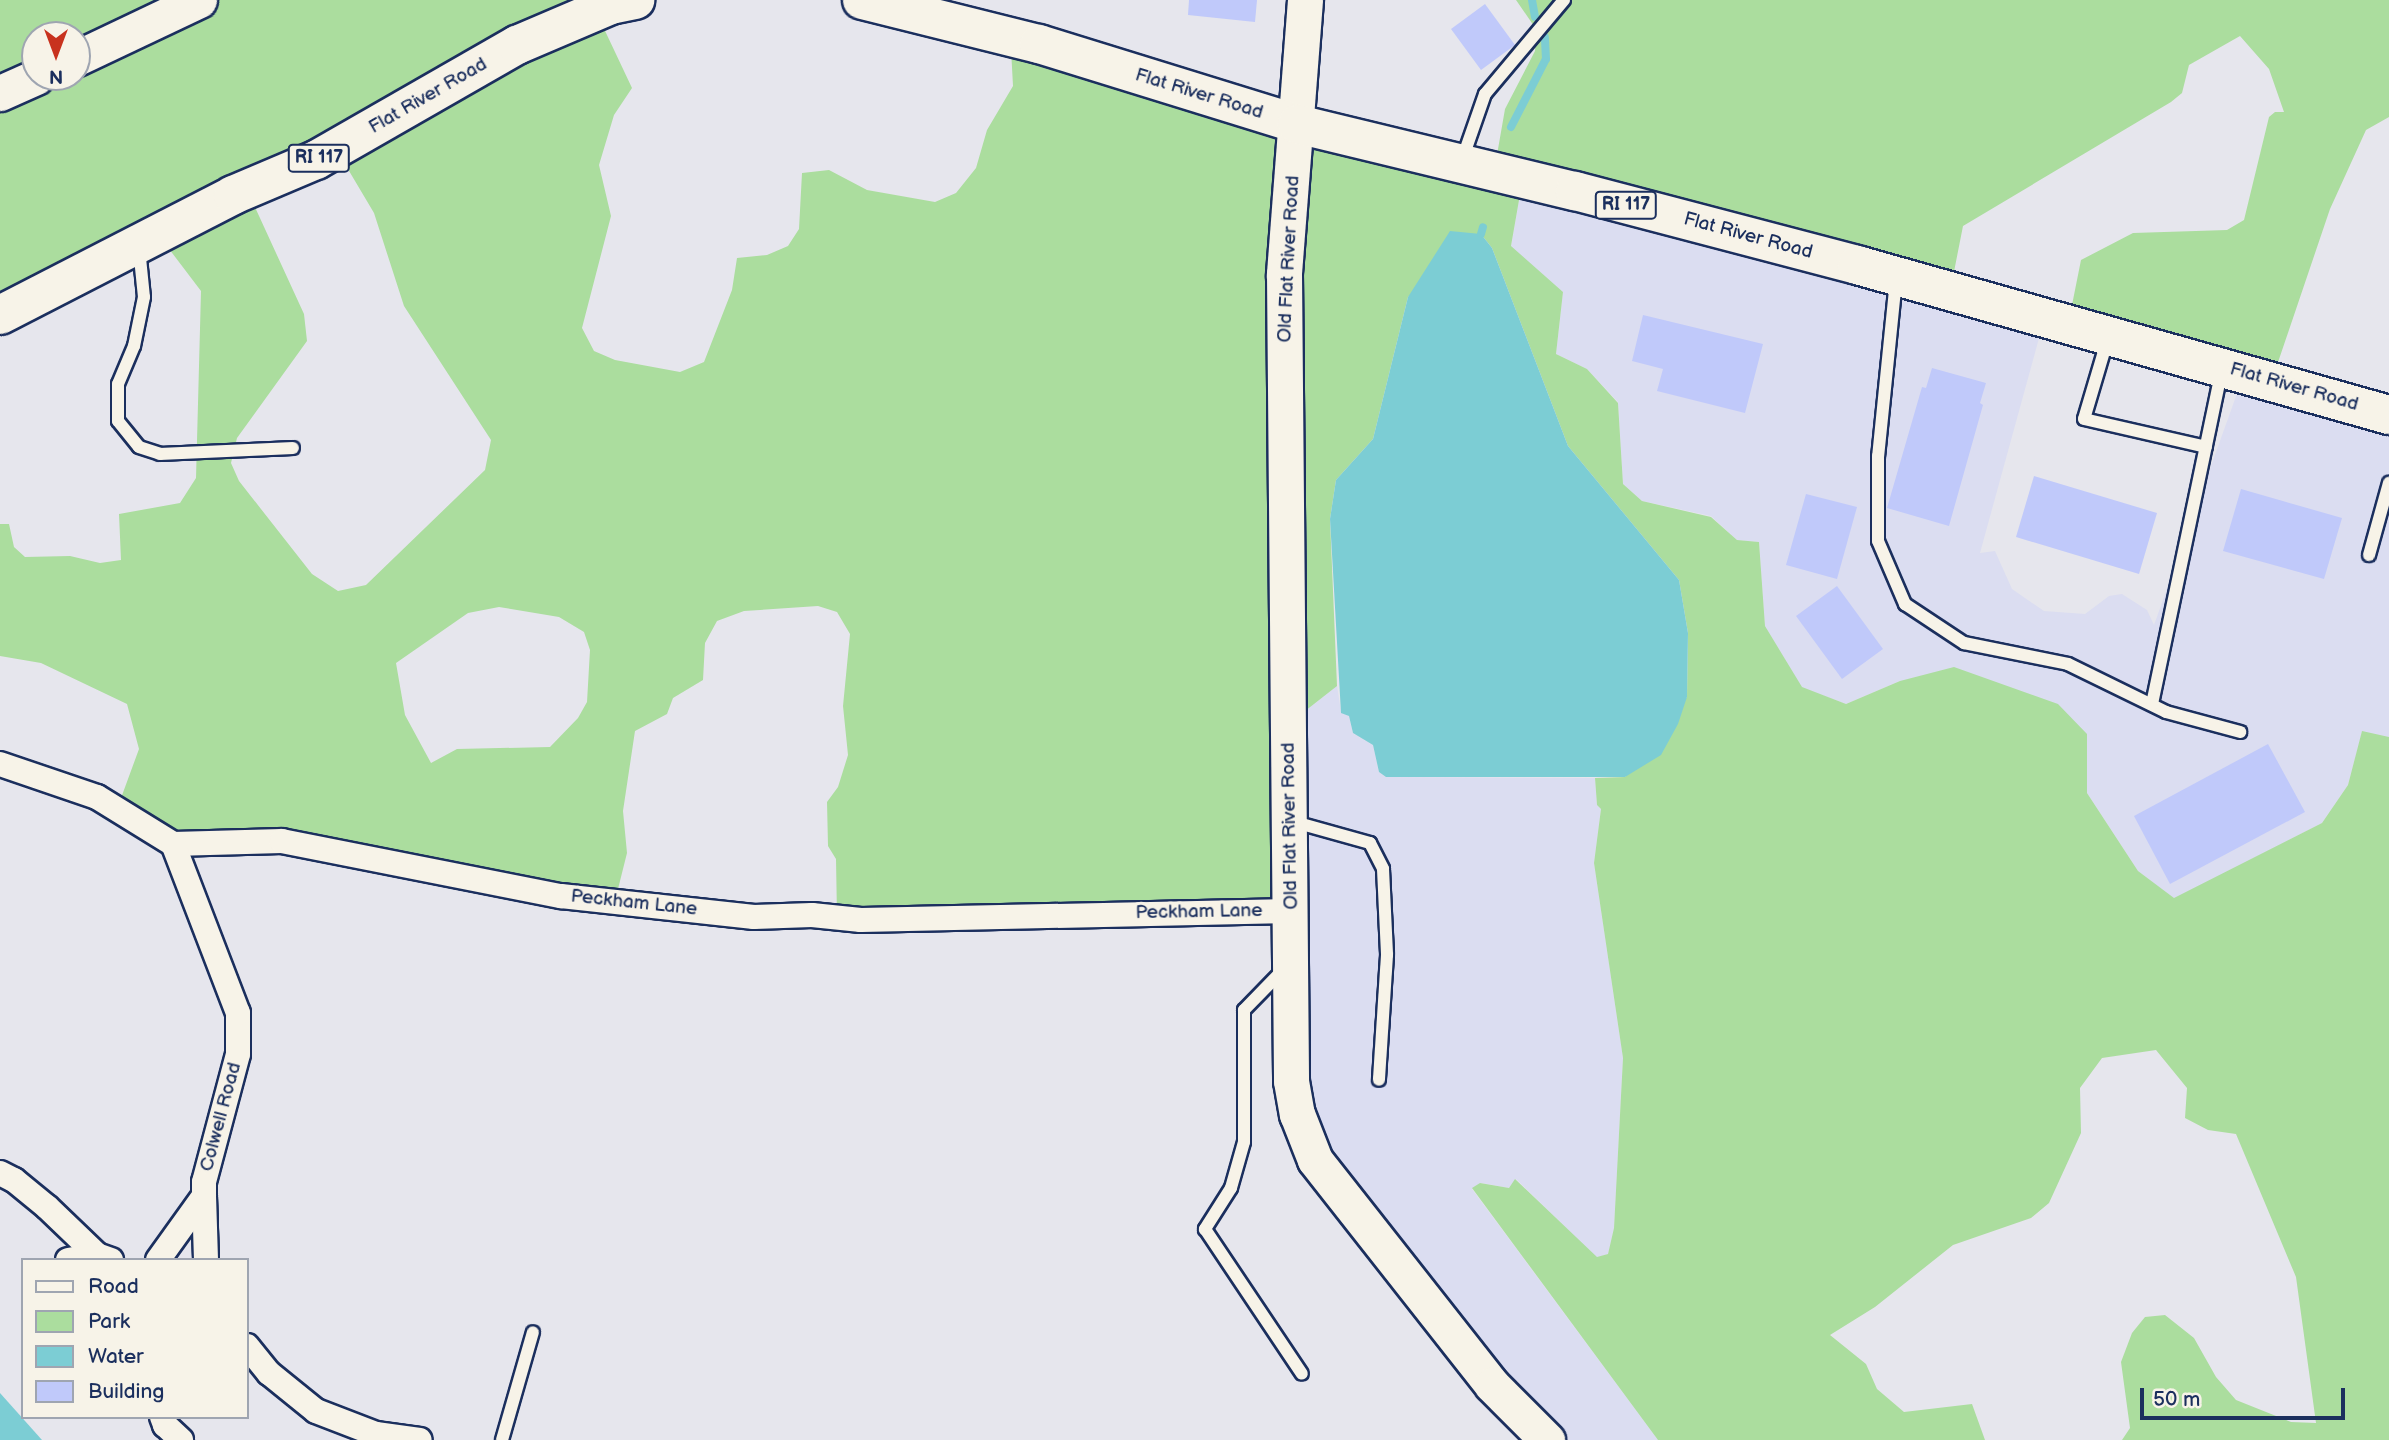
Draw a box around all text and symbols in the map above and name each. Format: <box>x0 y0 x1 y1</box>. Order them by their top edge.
north arrow <box>21 21 91 91</box>
street label: Flat River Road <box>365 53 491 139</box>
text: N <box>49 64 63 87</box>
street label: Flat River Road <box>1132 64 1266 124</box>
road number: RI 117 <box>288 144 350 173</box>
street label: Old Flat River Road <box>1273 175 1305 343</box>
road number: RI 117 <box>1594 190 1658 220</box>
street label: Flat River Road <box>1681 208 1815 264</box>
street label: Flat River Road <box>2227 358 2361 416</box>
street label: Old Flat River Road <box>1277 742 1303 910</box>
street label: Peckham Lane <box>570 885 698 921</box>
street label: Peckham Lane <box>1135 899 1263 925</box>
street label: Colwell Road <box>195 1060 247 1174</box>
legend <box>21 1258 248 1419</box>
text: Road <box>88 1274 139 1299</box>
text: Park <box>88 1309 130 1334</box>
text: Water <box>88 1344 144 1369</box>
scale bar <box>2144 1374 2349 1418</box>
text: Building <box>88 1379 164 1404</box>
text: 50 m <box>2153 1387 2200 1412</box>

